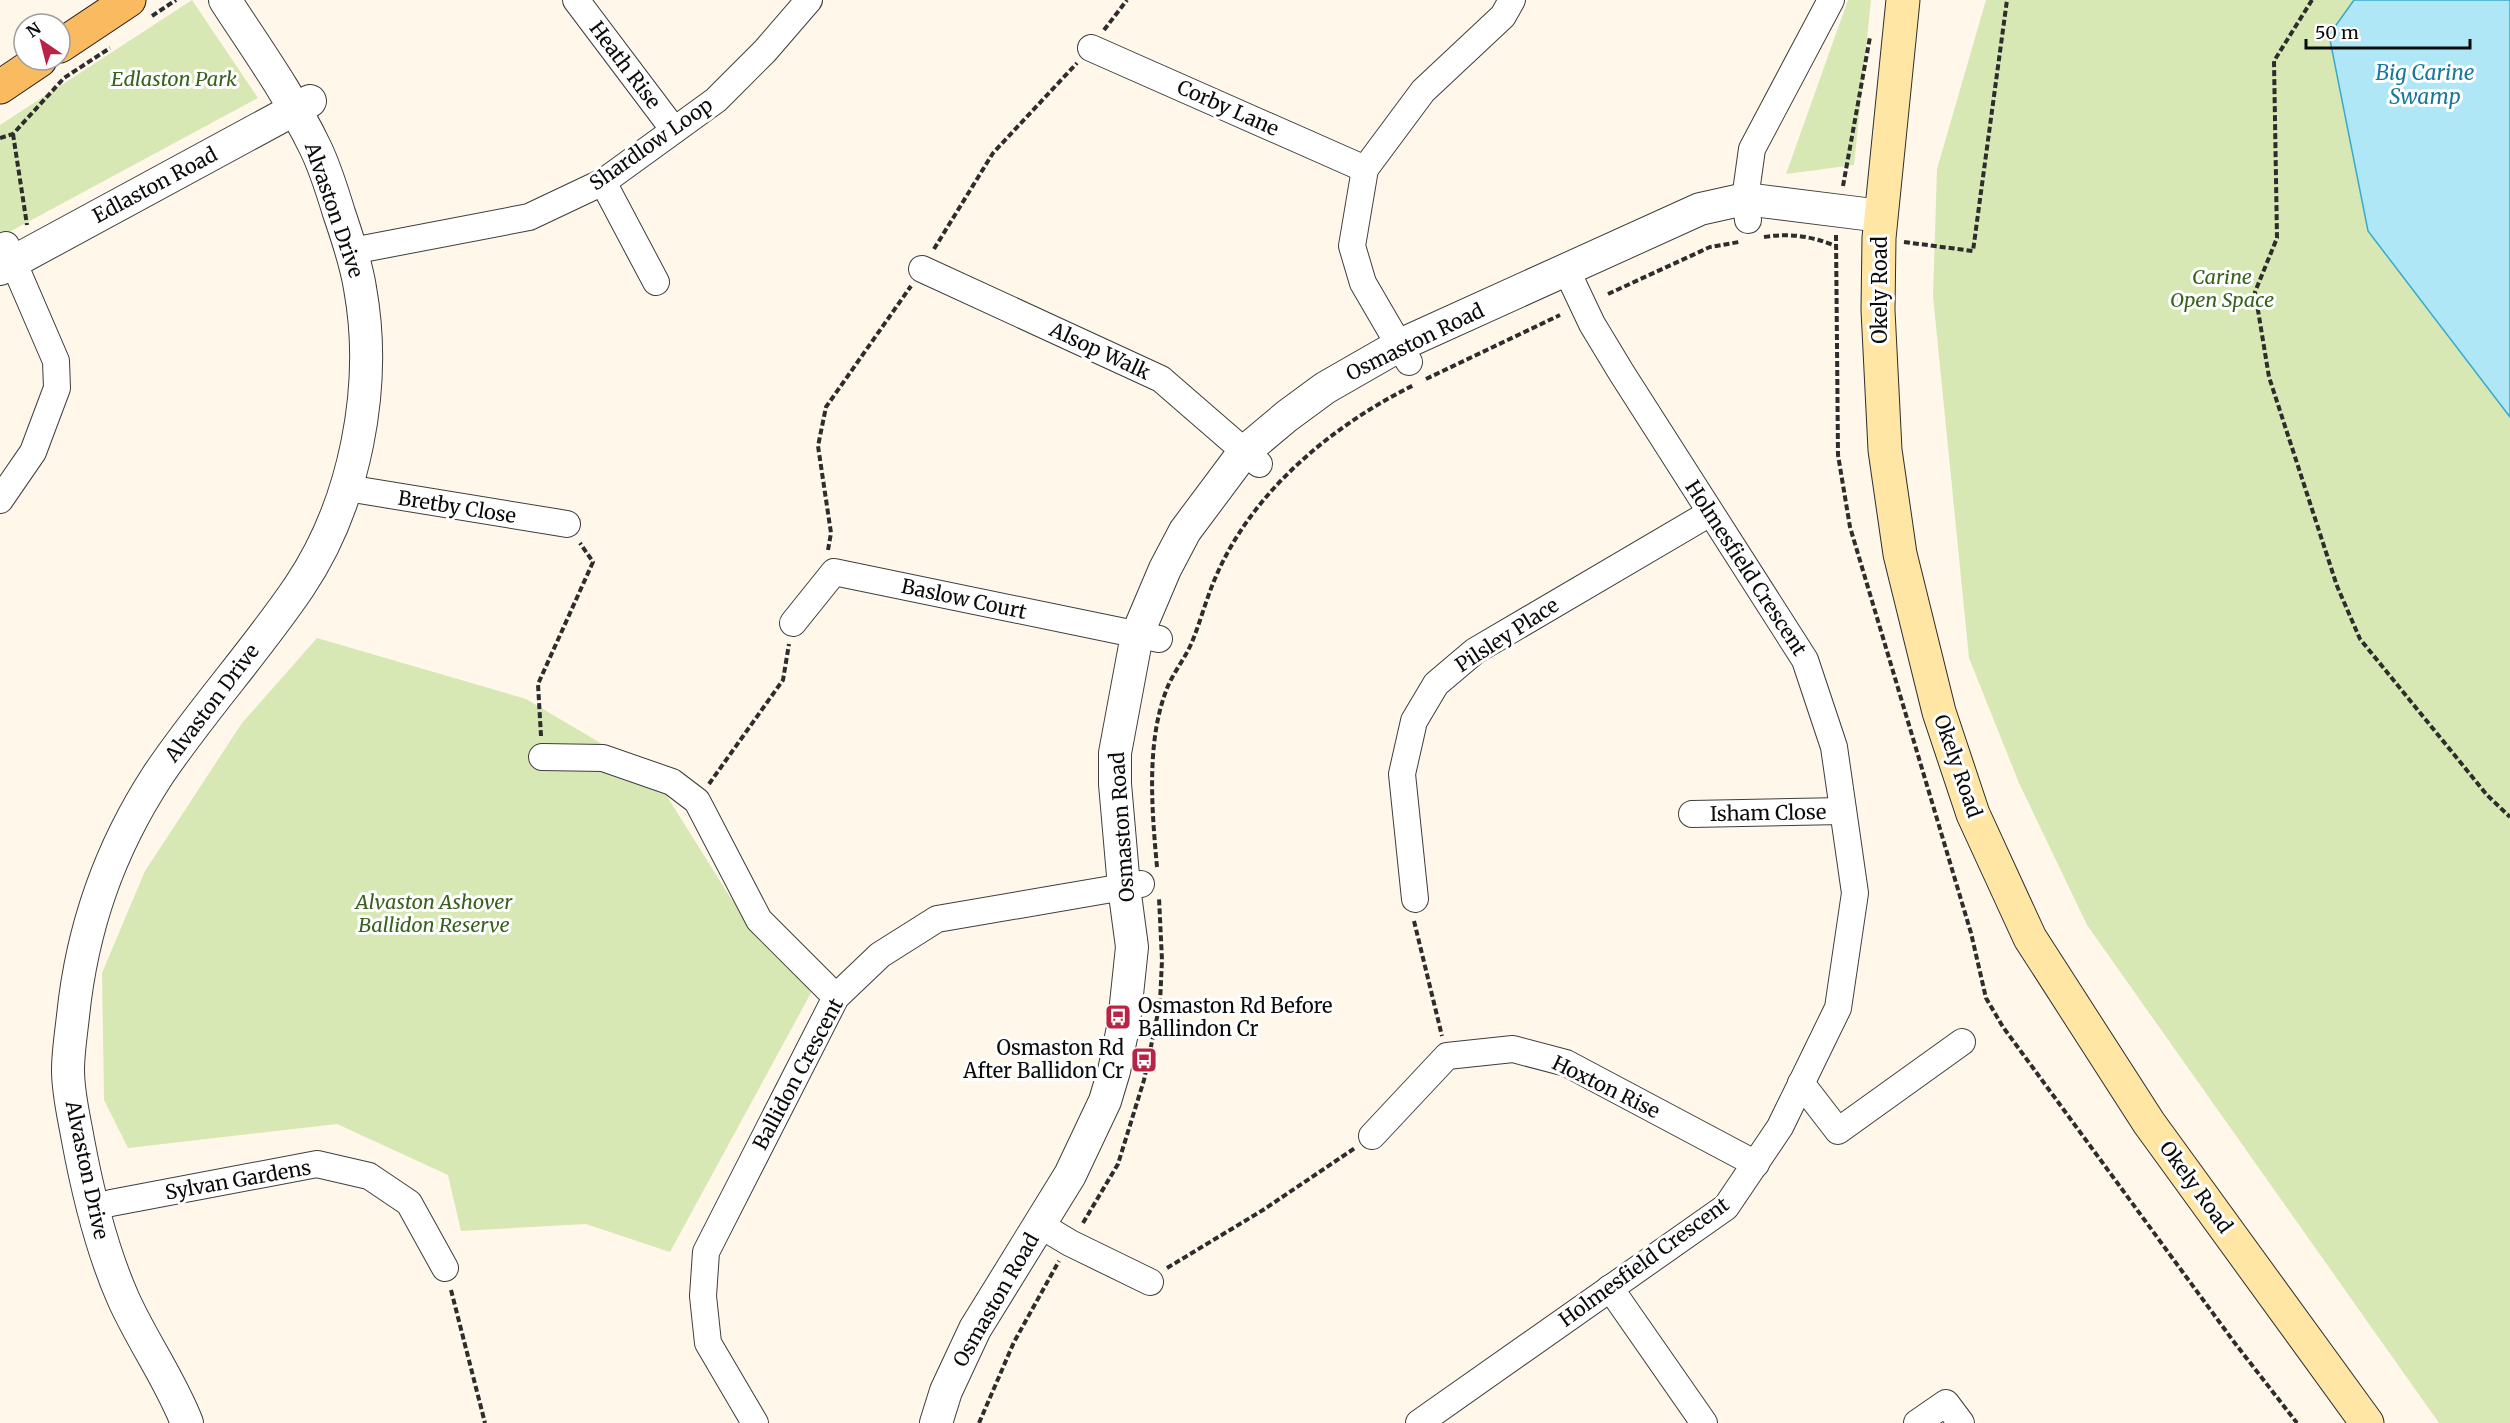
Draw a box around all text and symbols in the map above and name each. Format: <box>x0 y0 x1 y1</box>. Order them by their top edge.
north arrow <box>12 12 72 72</box>
scale bar <box>2306 12 2470 50</box>
street label: Heath Rise <box>584 16 666 113</box>
text: N <box>22 18 45 42</box>
text: 50 m <box>2315 21 2359 44</box>
water label: Big Carine Swamp <box>2376 59 2474 110</box>
park label: Edlaston Park <box>111 66 237 91</box>
street label: Corby Lane <box>1173 74 1283 141</box>
street label: Shardlow Loop <box>584 92 717 195</box>
street label: Alvaston Drive <box>299 138 369 281</box>
street label: Edlaston Road <box>88 141 221 228</box>
street label: Okely Road <box>1867 236 1892 344</box>
park label: Carine Open Space <box>2170 264 2274 312</box>
street label: Osmaston Road <box>1342 297 1488 386</box>
street label: Alsop Walk <box>1045 316 1155 385</box>
street label: Holmesfield Crescent <box>1680 475 1813 660</box>
street label: Bretby Close <box>396 485 518 528</box>
street label: Baslow Court <box>899 573 1029 624</box>
street label: Pilsley Place <box>1450 592 1563 677</box>
street label: Alvaston Drive <box>159 639 264 767</box>
street label: Okely Road <box>1929 711 1988 821</box>
street label: Osmaston Road <box>1104 751 1139 903</box>
street label: Isham Close <box>1710 799 1826 826</box>
park label: Alvaston Ashover Ballidon Reserve <box>354 889 513 937</box>
street label: Ballidon Crescent <box>747 993 848 1154</box>
place label: Osmaston Rd Before Ballindon Cr <box>1138 993 1333 1041</box>
bus stop icon: Osmaston Rd Before Ballindon Cr <box>1103 1002 1133 1032</box>
place label: Osmaston Rd After Ballidon Cr <box>962 1035 1124 1083</box>
bus stop icon: Osmaston Rd After Ballidon Cr <box>1129 1045 1159 1075</box>
street label: Hoxton Rise <box>1548 1050 1664 1123</box>
street label: Alvaston Drive <box>60 1097 114 1242</box>
street label: Okely Road <box>2155 1136 2238 1238</box>
street label: Sylvan Gardens <box>163 1154 313 1205</box>
street label: Holmesfield Crescent <box>1554 1191 1734 1332</box>
street label: Osmaston Road <box>947 1228 1044 1371</box>

